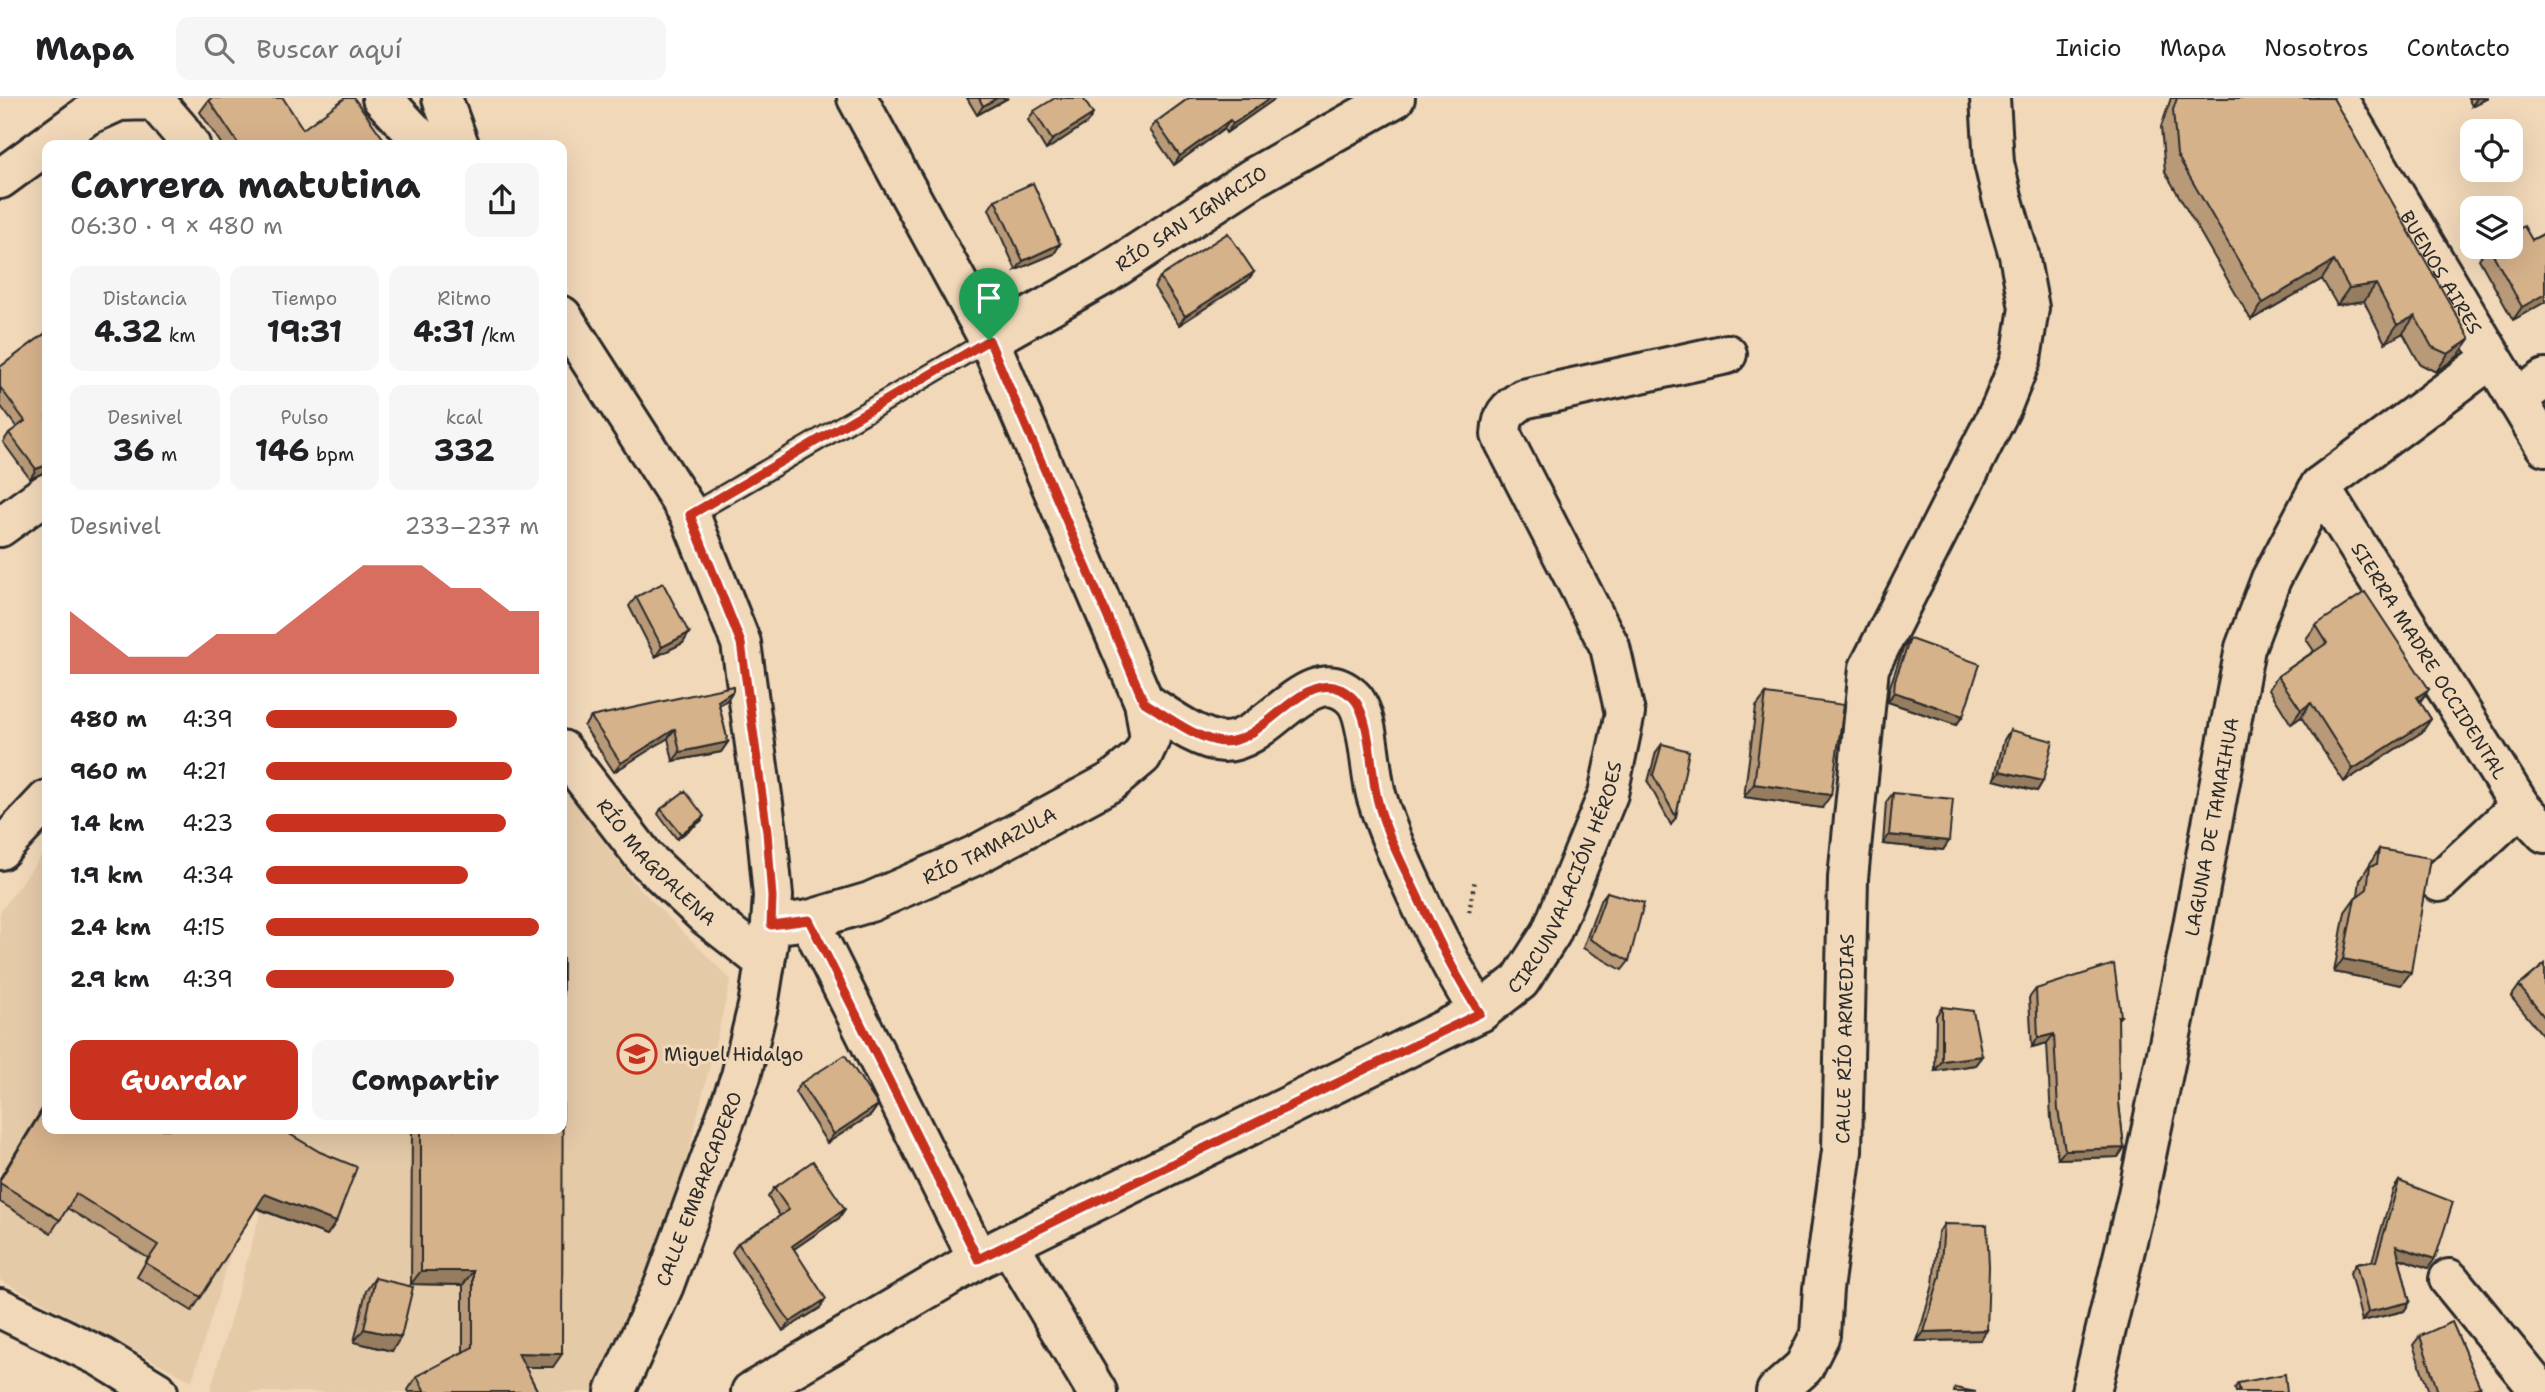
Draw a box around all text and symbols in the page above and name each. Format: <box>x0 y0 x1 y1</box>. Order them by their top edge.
search box <box>176 17 666 80</box>
text: Mapa <box>35 26 134 71</box>
icon: search <box>200 29 238 67</box>
text: Buscar aquí <box>256 31 402 66</box>
text: Inicio <box>2056 32 2122 64</box>
text: Mapa <box>2160 32 2226 64</box>
text: Nosotros <box>2264 32 2369 64</box>
text: Contacto <box>2407 32 2510 64</box>
map controls <box>2460 119 2523 259</box>
button: locate <box>2460 119 2523 182</box>
text: Carrera matutina <box>70 159 421 210</box>
street label: RÍO SAN IGNACIO <box>1110 160 1271 277</box>
button: share <box>465 163 539 237</box>
button: layers <box>2460 196 2523 259</box>
street label: BUENOS AIRES <box>2395 206 2488 339</box>
text: 06:30 · 9 × 480 m <box>70 211 283 241</box>
pin <box>959 268 1019 340</box>
icon: arrive <box>970 279 1008 317</box>
text: Distancia <box>103 286 187 311</box>
text: Tiempo <box>272 286 337 311</box>
text: Ritmo <box>437 286 491 311</box>
text: 4.32 <box>94 311 162 352</box>
text: 19:31 <box>267 311 342 352</box>
text: 4:31 <box>413 311 475 352</box>
text: km <box>162 323 196 348</box>
text: /km <box>475 323 515 348</box>
text: Desnivel <box>107 405 182 430</box>
text: Pulso <box>280 405 329 430</box>
text: kcal <box>446 405 483 430</box>
text: 36 <box>112 430 154 471</box>
text: 146 <box>255 430 310 471</box>
text: 332 <box>434 430 495 471</box>
text: m <box>154 442 177 467</box>
text: bpm <box>310 442 354 467</box>
text: Desnivel <box>70 511 161 541</box>
text: 233–237 m <box>404 511 539 541</box>
street label: SIERRA MADRE OCCIDENTAL <box>2346 537 2513 784</box>
text: 480 m <box>70 704 147 734</box>
text: 4:39 <box>182 704 233 734</box>
street label: LAGUNA DE TAMAIHUA <box>2179 715 2244 938</box>
text: 960 m <box>70 756 147 786</box>
text: 4:21 <box>182 756 227 786</box>
street label: CIRCUNVALACIÓN HÉROES <box>1502 759 1627 999</box>
street label: RÍO MAGDALENA <box>591 793 721 932</box>
street label: RÍO TAMAZULA <box>919 801 1061 890</box>
text: 1.4 km <box>70 808 144 838</box>
text: 4:23 <box>182 808 233 838</box>
text: 1.9 km <box>70 860 143 890</box>
text: 4:34 <box>182 860 234 890</box>
text: 2.4 km <box>70 912 151 942</box>
text: 4:15 <box>182 912 225 942</box>
street label: CALLE RÍO ARMEDIAS <box>1830 933 1859 1144</box>
text: 2.9 km <box>70 964 149 994</box>
text: 4:39 <box>182 964 233 994</box>
school or university icon: Miguel Hidalgo <box>616 1033 658 1075</box>
button: Guardar <box>70 1040 298 1120</box>
button: Compartir <box>312 1040 539 1120</box>
place label: Miguel Hidalgo <box>664 1042 804 1067</box>
street label: CALLE EMBARCADERO <box>650 1088 748 1290</box>

